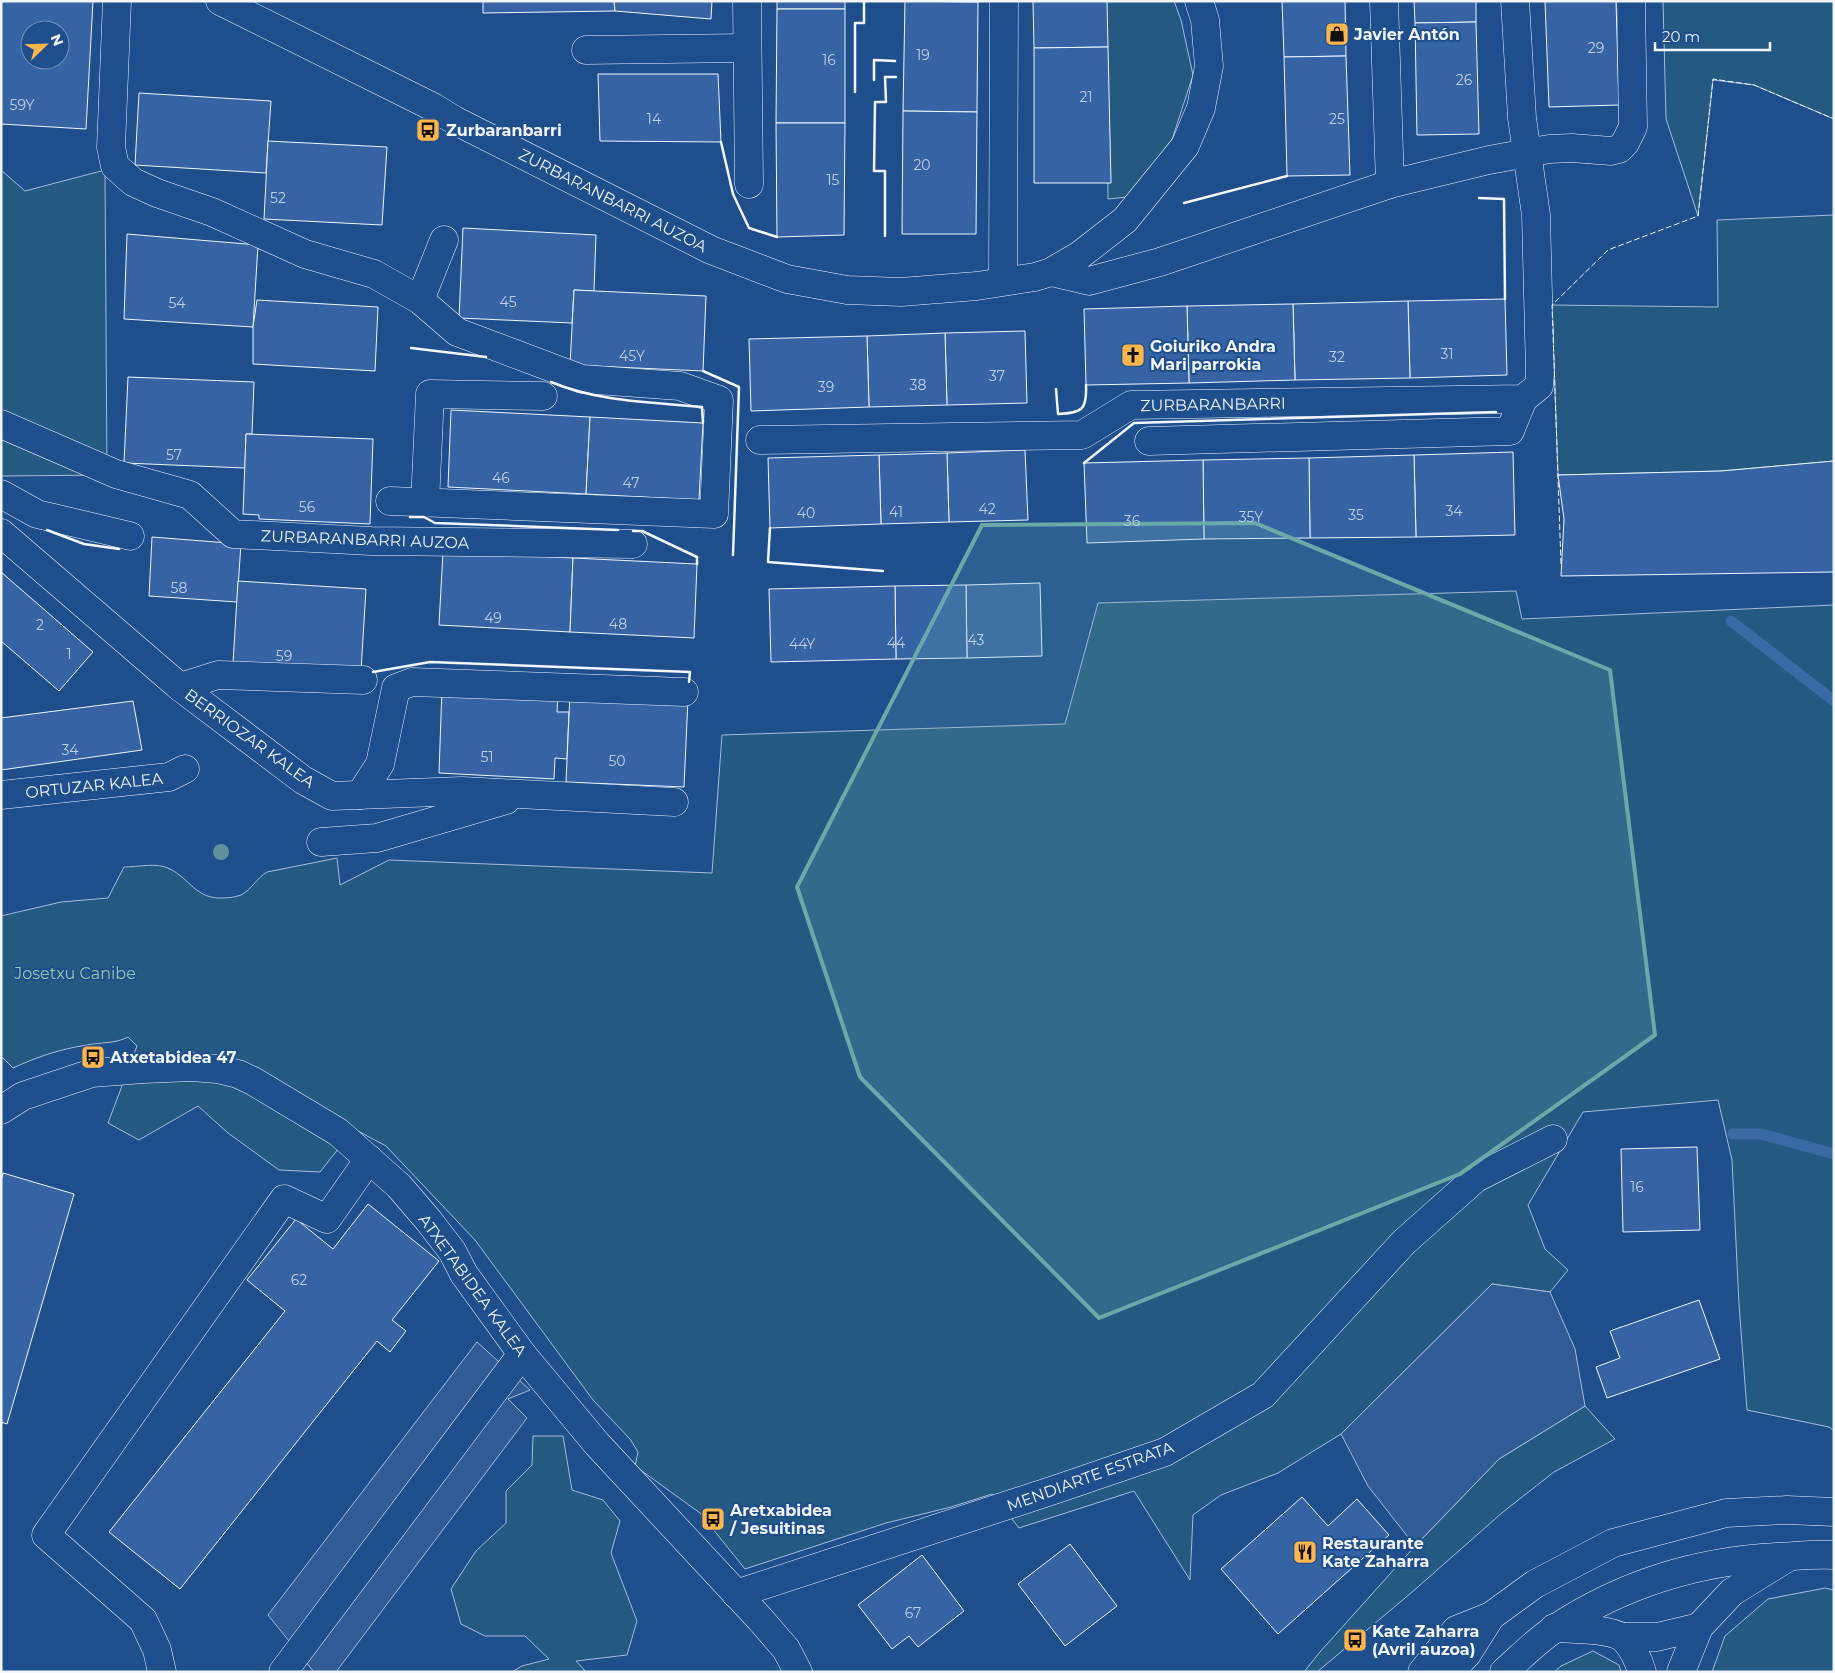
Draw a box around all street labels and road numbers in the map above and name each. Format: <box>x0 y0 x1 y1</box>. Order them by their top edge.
street label: ZURBARANBARRI AUZOA <box>515 145 711 257</box>
street label: ZURBARANBARRI <box>1140 394 1286 415</box>
street label: ZURBARANBARRI AUZOA <box>260 526 470 553</box>
street label: BERRIOZAR KALEA <box>181 685 319 792</box>
street label: ORTUZAR KALEA <box>24 769 164 802</box>
street label: ATXETABIDEA KALEA <box>415 1211 531 1361</box>
street label: MENDIARTE ESTRATA <box>1004 1437 1177 1516</box>

